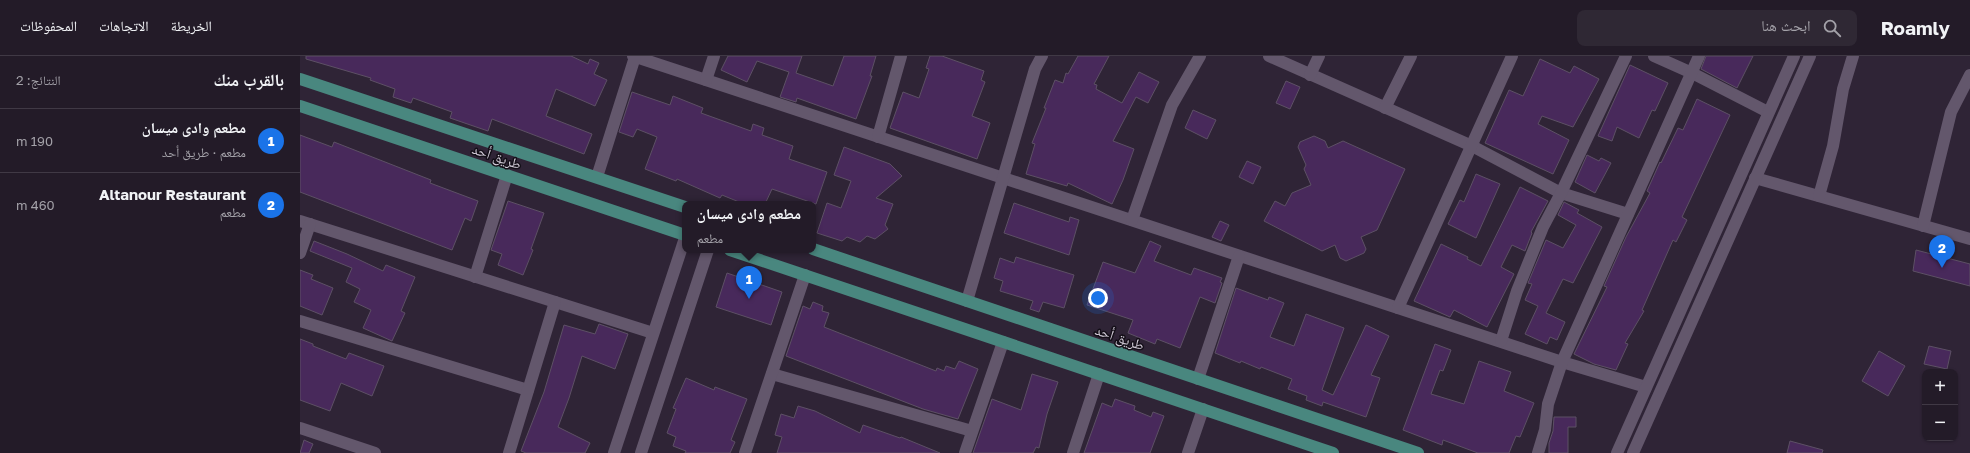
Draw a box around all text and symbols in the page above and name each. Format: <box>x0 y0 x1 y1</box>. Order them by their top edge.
search box <box>1577 10 1857 46</box>
text: ابحث هنا <box>1761 16 1811 34</box>
text: Roamly <box>1881 16 1950 39</box>
text: المحفوظات <box>20 17 77 34</box>
text: الاتجاهات <box>99 17 149 34</box>
text: الخريطة <box>171 17 212 34</box>
icon: search <box>1821 17 1843 39</box>
text: بالقرب منك <box>213 69 284 90</box>
text: النتائج: 2 <box>16 72 61 88</box>
text: مطعم وادى ميسان <box>142 118 246 136</box>
text: 190 m <box>16 133 53 149</box>
text: 1 <box>268 133 274 149</box>
street label: طريق أحد <box>469 140 524 174</box>
text: مطعم · طريق أحد <box>162 144 246 160</box>
text: Altanour Restaurant <box>99 185 246 203</box>
text: 460 m <box>16 197 55 213</box>
text: 2 <box>267 197 275 213</box>
popup <box>682 201 816 253</box>
text: مطعم <box>220 204 246 220</box>
text: مطعم وادى ميسان <box>697 204 801 222</box>
text: مطعم <box>697 230 723 246</box>
pin: 2 <box>1929 235 1955 268</box>
pin: 1 <box>736 266 762 299</box>
your location <box>1088 288 1108 308</box>
street label: طريق أحد <box>1092 321 1147 355</box>
map controls <box>1922 369 1958 441</box>
button: + <box>1922 369 1958 405</box>
button: − <box>1922 405 1958 441</box>

